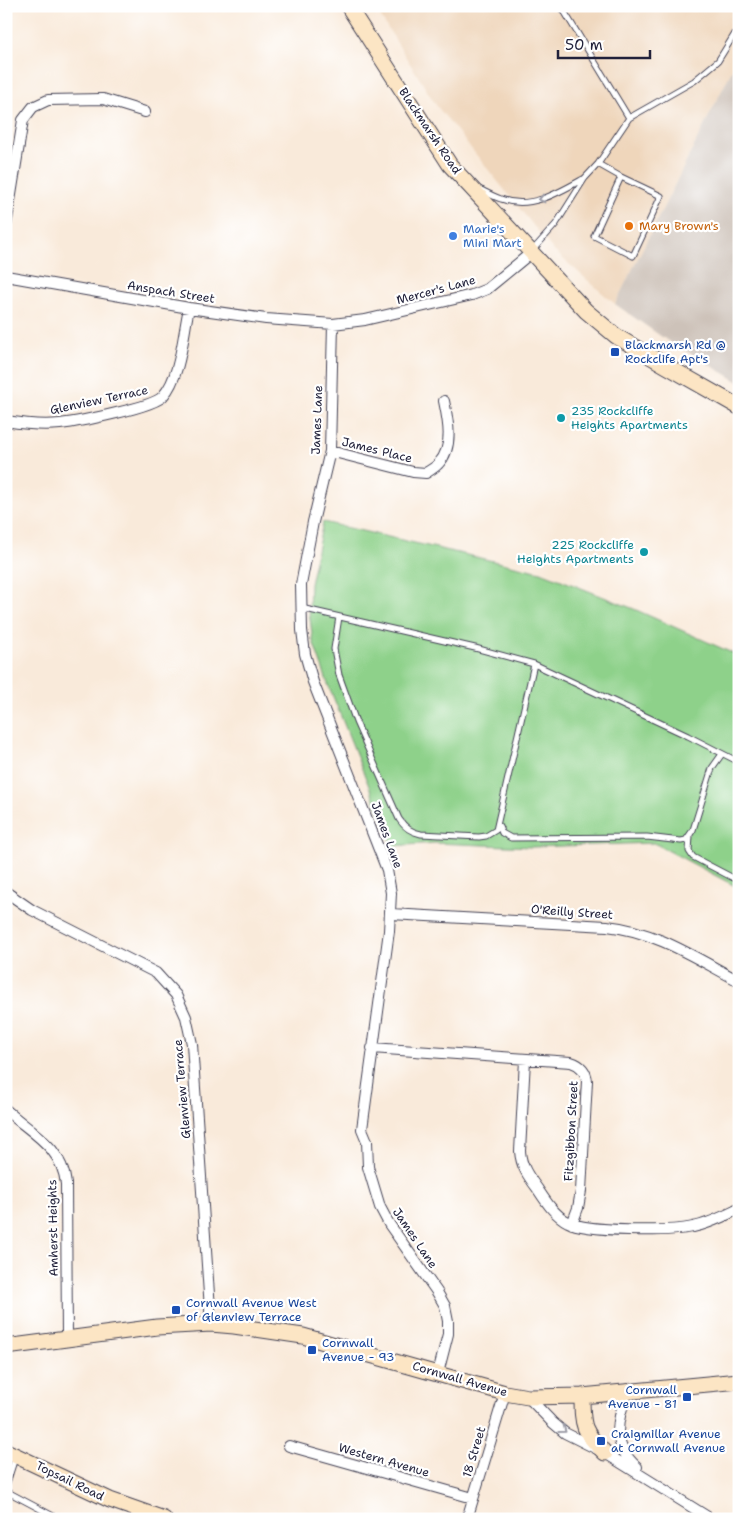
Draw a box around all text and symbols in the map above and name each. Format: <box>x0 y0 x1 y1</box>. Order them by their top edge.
scale bar <box>558 28 650 60</box>
text: 50 m <box>565 35 603 55</box>
street label: Blackmarsh Road <box>395 85 465 178</box>
one-way arrow <box>537 193 546 204</box>
place label: Mary Brown's <box>639 218 719 234</box>
marker: Mary Brown's <box>623 220 635 232</box>
place label: Marie's Mini Mart <box>463 221 522 251</box>
marker: Marie's Mini Mart <box>447 230 459 242</box>
street label: Mercer's Lane <box>395 272 477 308</box>
street label: Anspach Street <box>126 277 216 307</box>
place label: Blackmarsh Rd @ Rockclife Apt's <box>625 337 726 367</box>
marker: Blackmarsh Rd @ Rockclife Apt's <box>609 346 621 358</box>
street label: Glenview Terrace <box>48 382 150 418</box>
street label: James Lane <box>308 385 326 455</box>
place label: 235 Rockcliffe Heights Apartments <box>571 403 688 433</box>
marker: 235 Rockcliffe Heights Apartments <box>555 412 567 424</box>
street label: James Place <box>340 434 414 467</box>
place label: 225 Rockcliffe Heights Apartments <box>517 537 634 567</box>
marker: 225 Rockcliffe Heights Apartments <box>638 546 650 558</box>
street label: James Lane <box>368 800 406 871</box>
street label: O'Reilly Street <box>530 901 614 923</box>
street label: Glenview Terrace <box>170 1038 194 1139</box>
street label: Fitzgibbon Street <box>560 1080 582 1182</box>
street label: Amherst Heights <box>44 1179 62 1277</box>
street label: James Lane <box>389 1205 441 1271</box>
place label: Cornwall Avenue West of Glenview Terrace <box>186 1295 317 1325</box>
marker: Cornwall Avenue West of Glenview Terrace <box>170 1304 182 1316</box>
place label: Cornwall Avenue - 93 <box>322 1335 395 1365</box>
marker: Cornwall Avenue - 93 <box>306 1344 318 1356</box>
street label: Cornwall Avenue <box>411 1358 509 1400</box>
place label: Cornwall Avenue - 81 <box>608 1382 677 1412</box>
marker: Cornwall Avenue - 81 <box>681 1391 693 1403</box>
one-way arrow <box>557 1424 567 1433</box>
street label: 18 Street <box>459 1425 489 1479</box>
place label: Craigmillar Avenue at Cornwall Avenue <box>611 1426 726 1456</box>
marker: Craigmillar Avenue at Cornwall Avenue <box>595 1435 607 1447</box>
street label: Western Avenue <box>337 1439 431 1481</box>
street label: Topsail Road <box>33 1458 107 1505</box>

